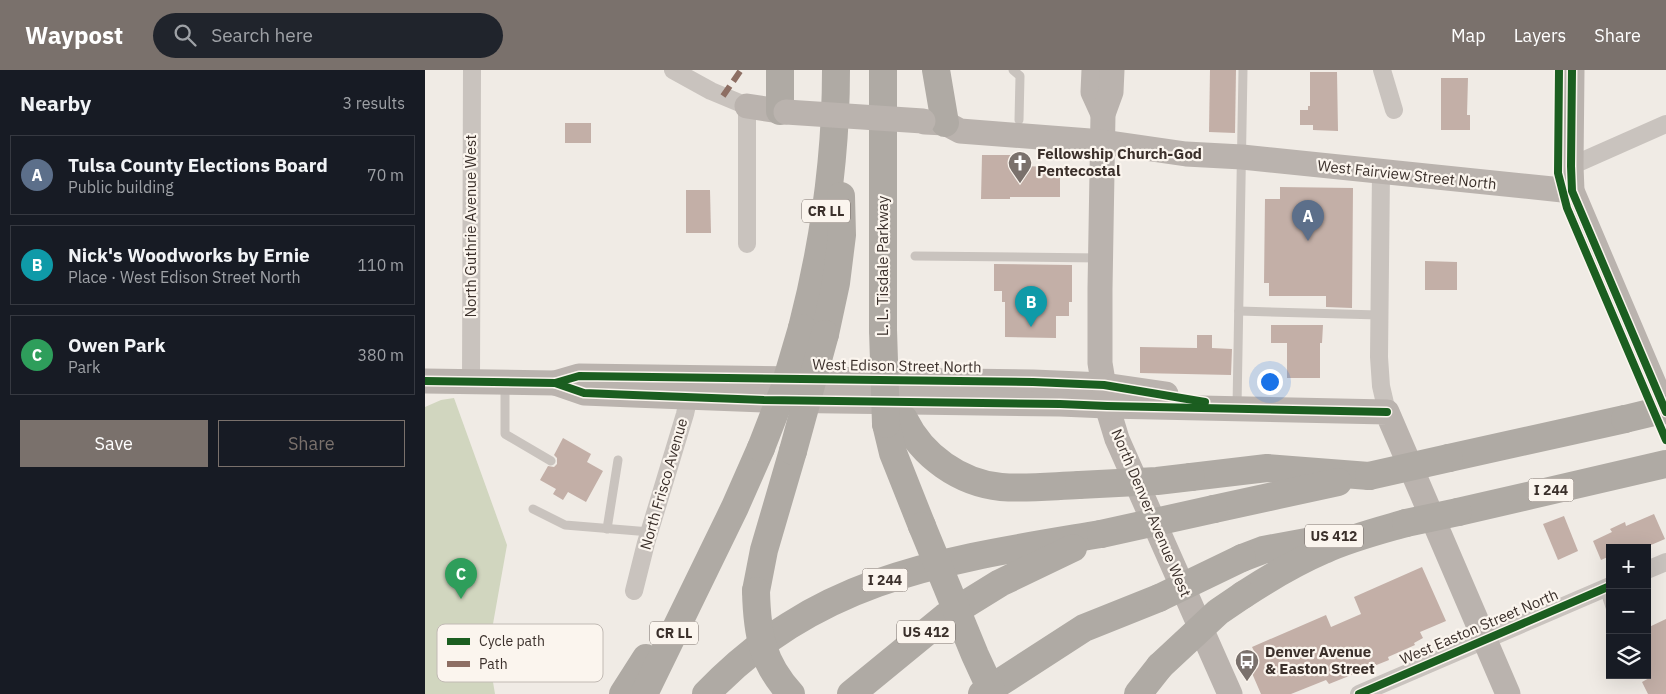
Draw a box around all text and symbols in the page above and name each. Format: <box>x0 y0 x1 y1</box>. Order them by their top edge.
search box <box>153 13 503 58</box>
text: Waypost <box>25 19 123 51</box>
icon: search <box>171 21 199 49</box>
text: Search here <box>211 23 313 47</box>
text: Map <box>1451 24 1486 47</box>
text: Layers <box>1514 24 1566 47</box>
text: Share <box>1594 24 1641 47</box>
text: Nearby <box>20 89 91 117</box>
text: 3 results <box>342 93 405 113</box>
street label: North Guthrie Avenue West <box>461 134 480 318</box>
place label: Fellowship Church-God Pentecostal <box>1037 144 1202 180</box>
church icon: Fellowship Church-God Pentecostal <box>1007 150 1033 184</box>
text: Tulsa County Elections Board <box>68 153 328 177</box>
street label: West Fairview Street North <box>1317 156 1498 193</box>
text: A <box>32 165 42 185</box>
text: 70 m <box>367 165 404 185</box>
text: Public building <box>68 177 174 197</box>
street label: L. L. Tisdale Parkway <box>873 195 892 336</box>
road number: CR LL <box>802 200 850 222</box>
pin: A <box>1292 200 1324 241</box>
text: Nick's Woodworks by Ernie <box>68 243 310 267</box>
text: B <box>32 255 42 275</box>
text: 110 m <box>357 255 404 275</box>
text: Place · West Edison Street North <box>68 267 301 287</box>
pin: B <box>1015 286 1047 327</box>
text: Owen Park <box>68 333 165 357</box>
text: C <box>32 345 42 365</box>
text: 380 m <box>357 345 404 365</box>
street label: West Edison Street North <box>812 355 982 376</box>
text: Park <box>68 357 100 377</box>
your location <box>1257 369 1283 395</box>
street label: North Frisco Avenue <box>636 416 691 552</box>
button: Save <box>20 420 208 467</box>
button: Share <box>218 420 405 467</box>
street label: North Denver Avenue West <box>1107 426 1195 600</box>
road number: I 244 <box>1529 478 1573 502</box>
road number: US 412 <box>1305 524 1363 548</box>
map controls <box>1606 544 1651 679</box>
button: + <box>1606 544 1651 589</box>
pin: C <box>445 558 477 599</box>
road number: I 244 <box>863 568 907 592</box>
street label: West Easton Street North <box>1397 585 1561 669</box>
button: − <box>1606 589 1651 634</box>
road number: US 412 <box>897 620 955 644</box>
road number: CR LL <box>650 622 698 644</box>
legend <box>437 624 603 682</box>
text: Cycle path <box>479 632 545 650</box>
button: layers <box>1606 634 1651 679</box>
place label: Denver Avenue & Easton Street <box>1265 642 1375 678</box>
bus stop icon: Denver Avenue & Easton Street <box>1234 648 1260 682</box>
text: Path <box>479 655 508 673</box>

